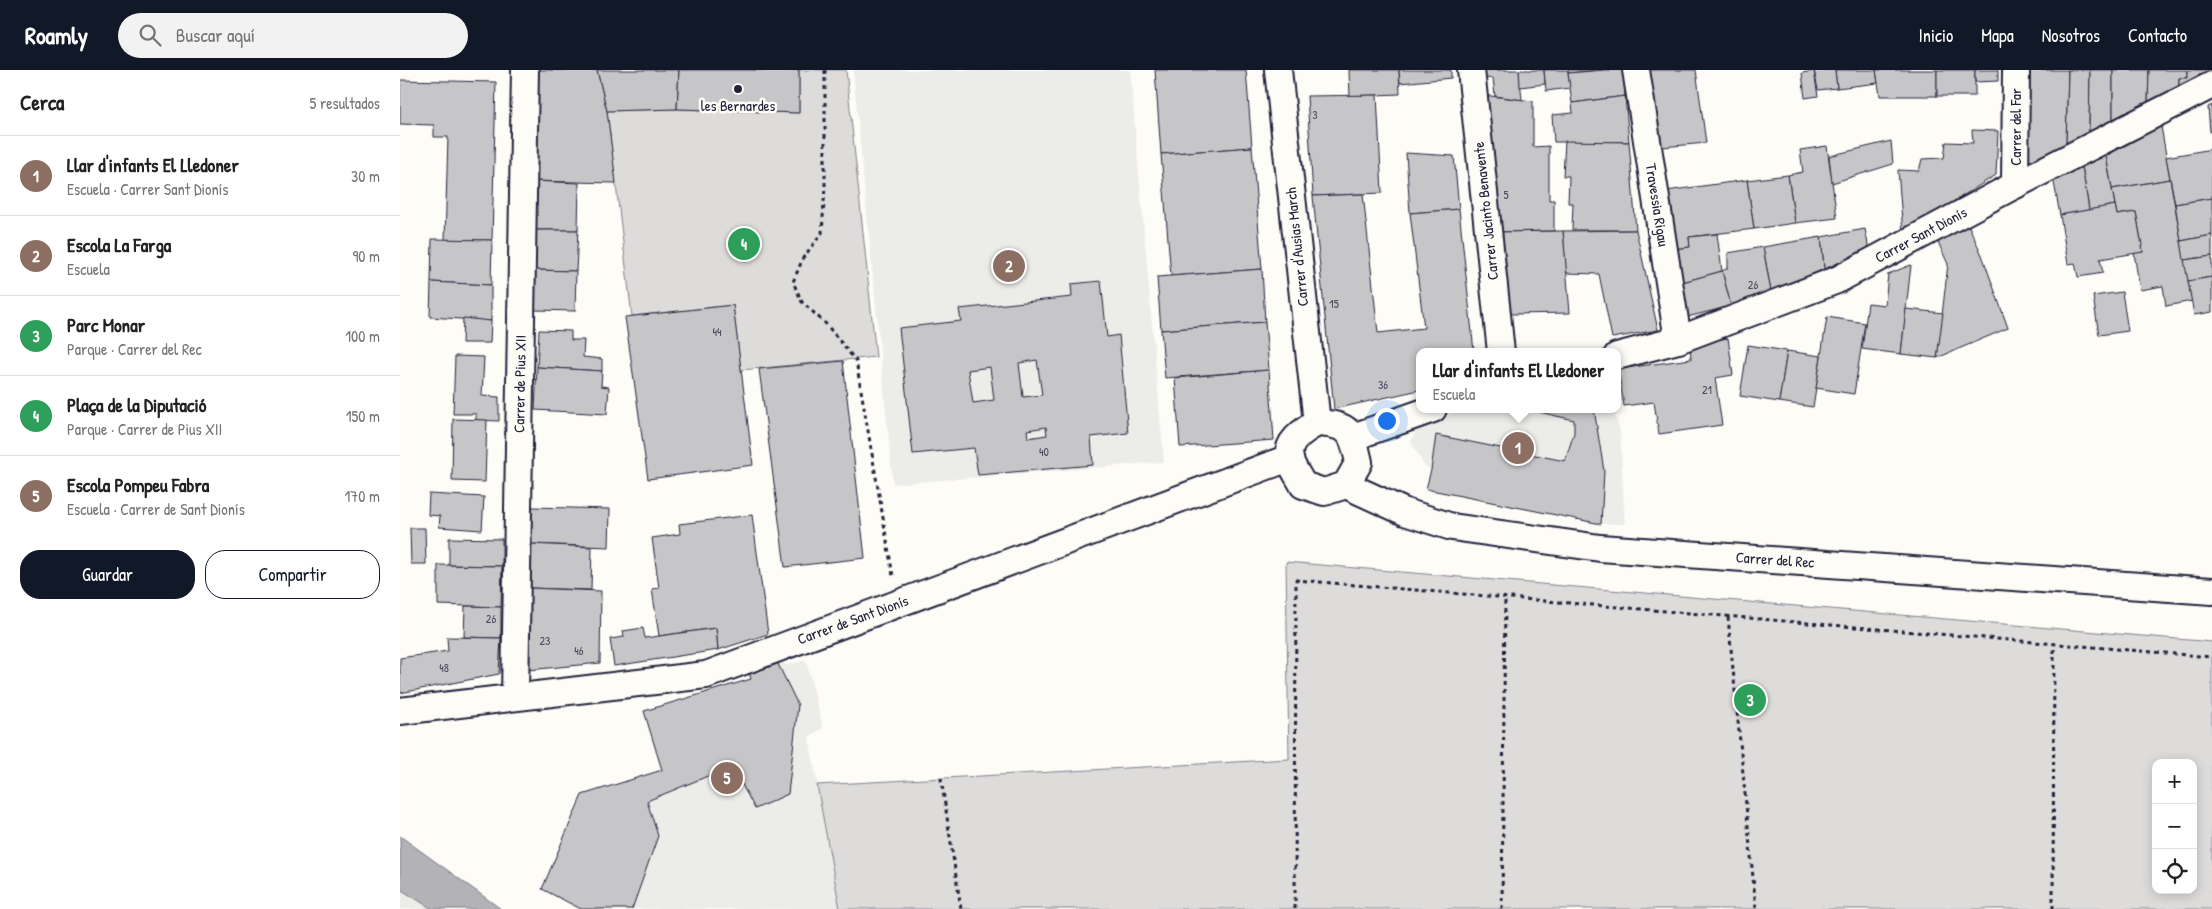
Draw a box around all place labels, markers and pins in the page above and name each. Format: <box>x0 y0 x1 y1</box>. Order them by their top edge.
marker: les Bernardes <box>732 83 744 95</box>
place label: les Bernardes <box>701 95 776 116</box>
pin: 4 <box>728 225 760 263</box>
pin: 2 <box>993 247 1025 285</box>
pin: 1 <box>1502 429 1534 467</box>
pin: 3 <box>1734 681 1766 719</box>
pin: 5 <box>711 759 743 797</box>

